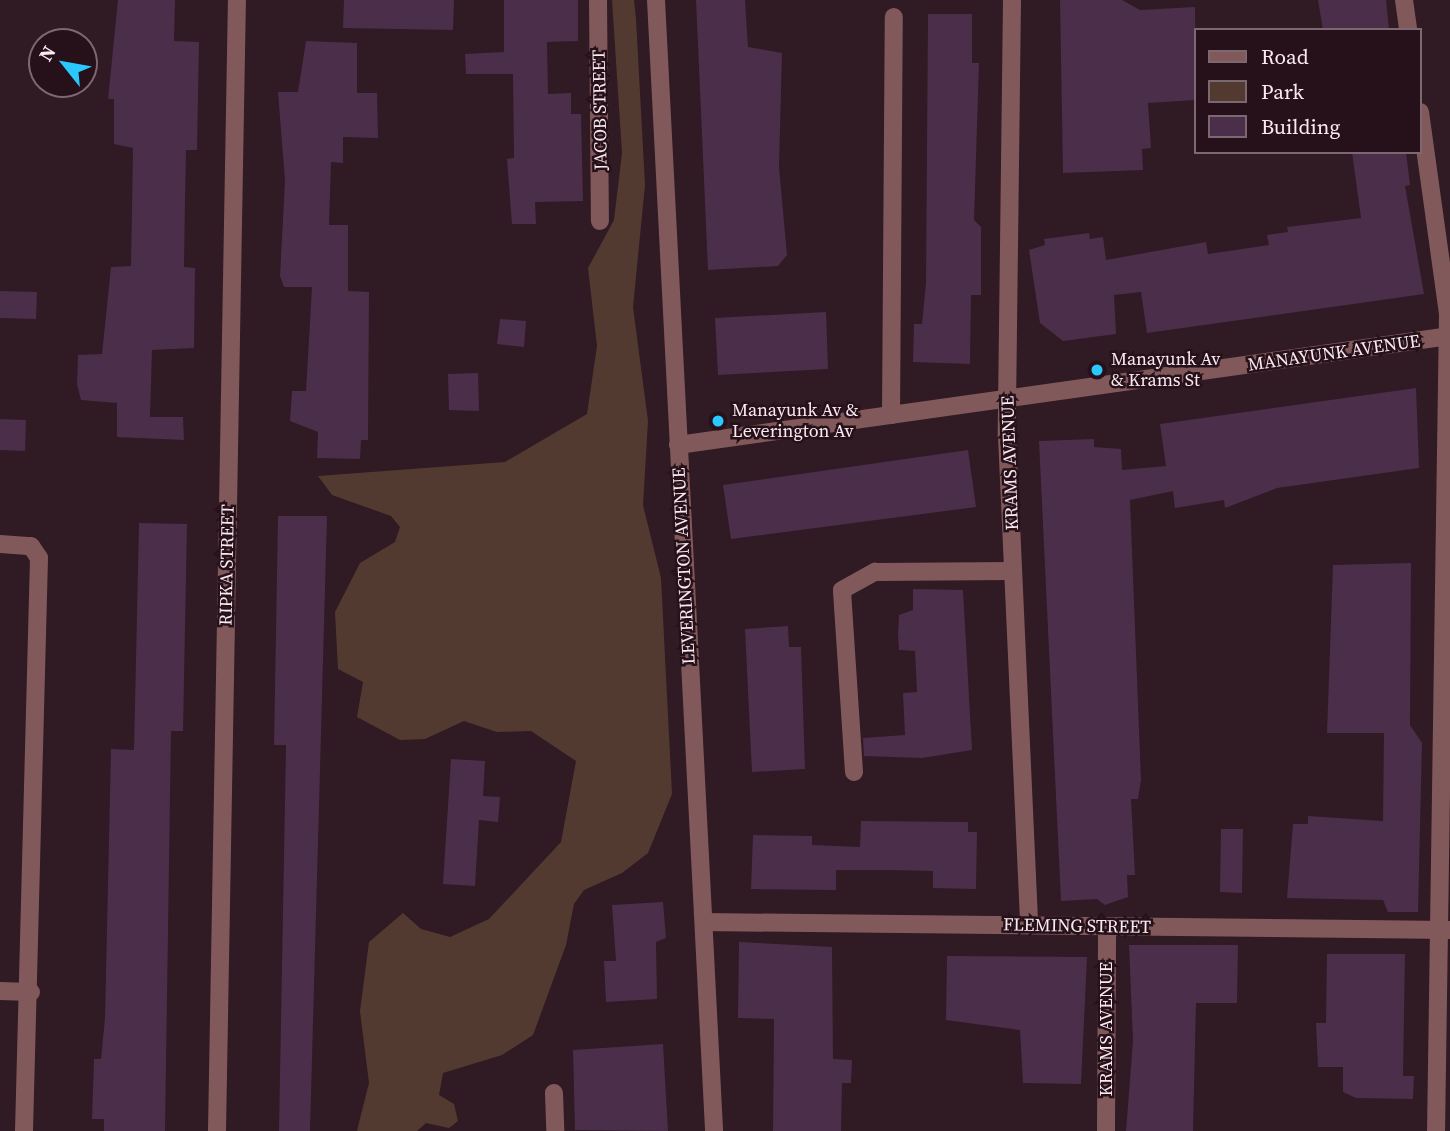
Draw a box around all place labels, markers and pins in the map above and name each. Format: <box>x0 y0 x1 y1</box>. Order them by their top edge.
place label: Manayunk Av & Krams St <box>1111 349 1220 392</box>
marker: Manayunk Av & Krams St <box>1089 362 1105 378</box>
place label: Manayunk Av & Leverington Av <box>732 400 859 442</box>
marker: Manayunk Av & Leverington Av <box>710 413 726 429</box>

